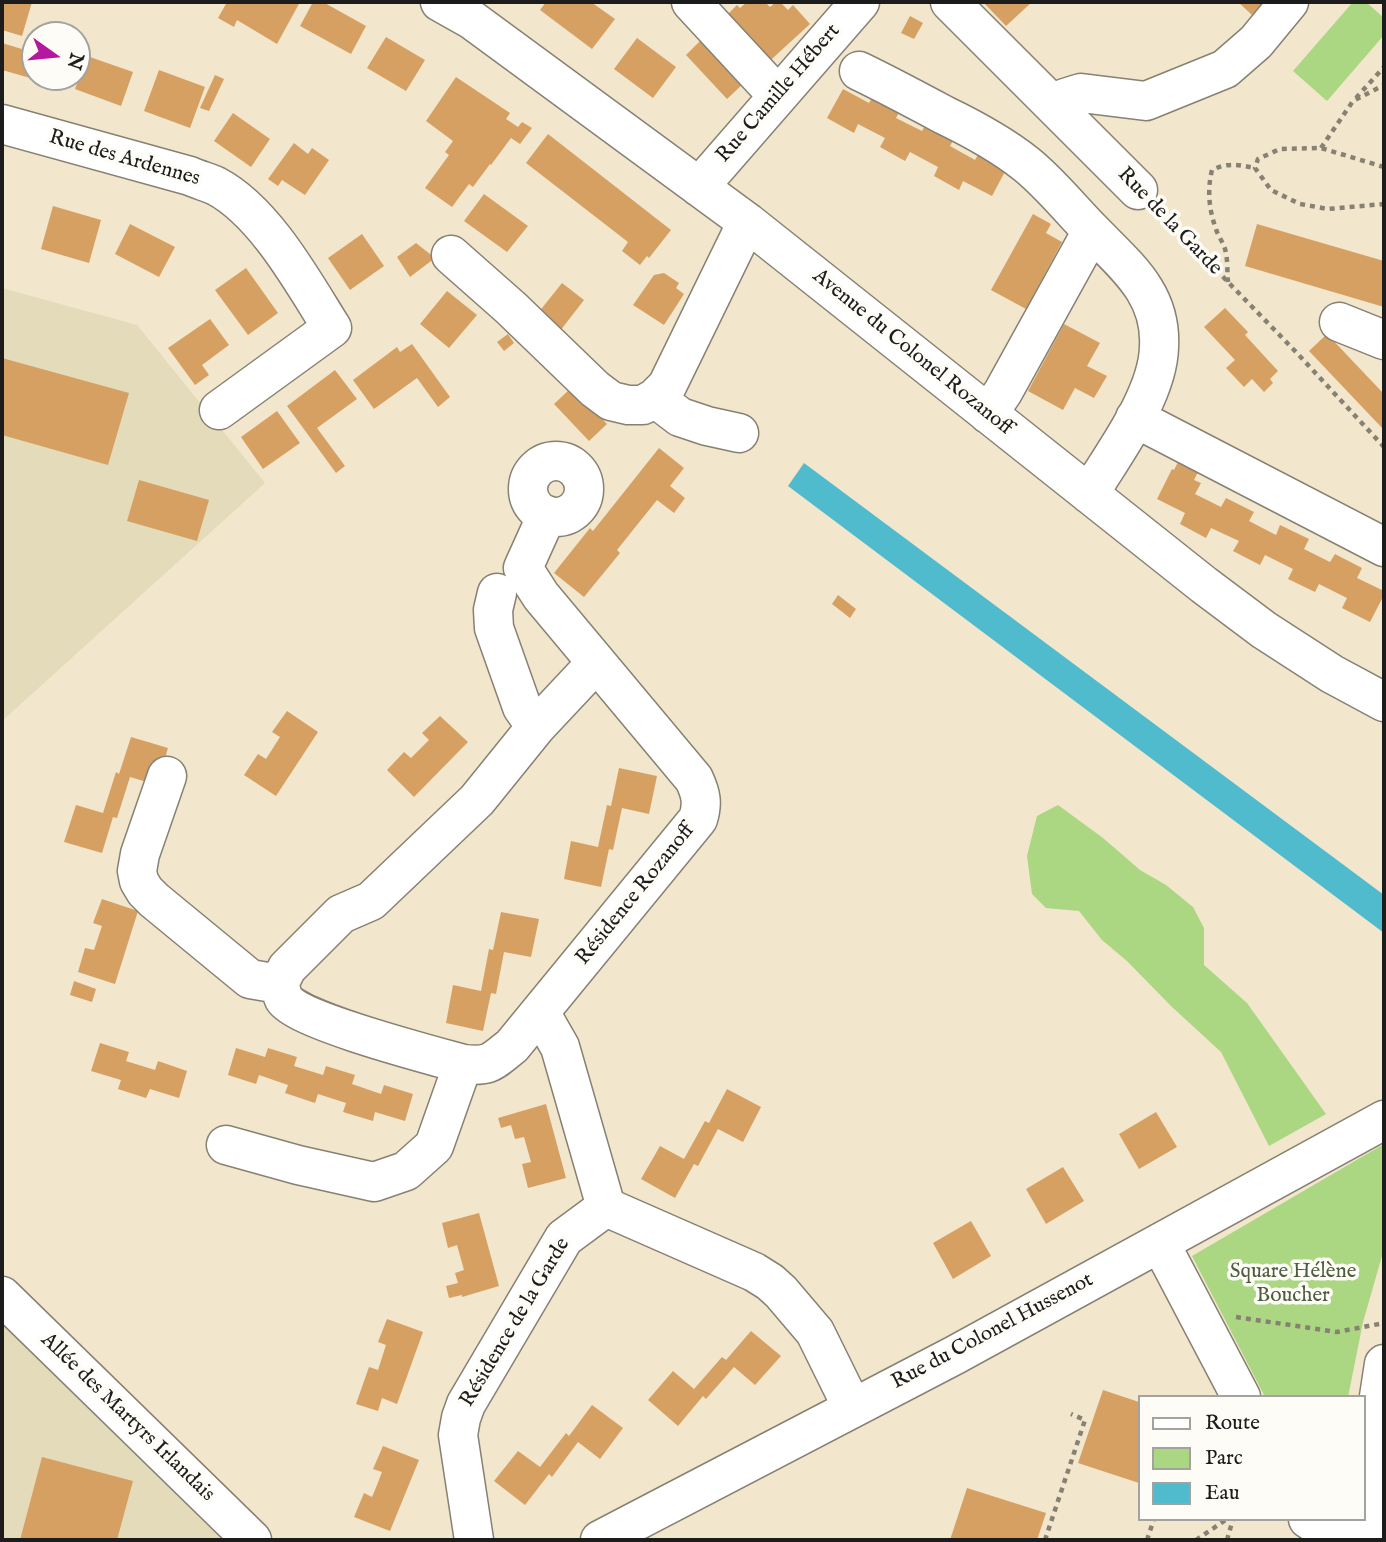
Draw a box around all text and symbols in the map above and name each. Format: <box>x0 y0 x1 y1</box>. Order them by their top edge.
street label: Rue Camille Hébert <box>712 19 846 169</box>
north arrow <box>21 21 91 91</box>
text: N <box>61 50 88 72</box>
street label: Rue des Ardennes <box>46 125 202 193</box>
street label: Rue de la Garde <box>1111 163 1227 281</box>
street label: Avenue du Colonel Rozanoff <box>807 264 1017 442</box>
street label: Résidence Rozanoff <box>571 819 701 971</box>
street label: Résidence de la Garde <box>456 1234 576 1412</box>
park label: Square Hélène Boucher <box>1230 1260 1356 1310</box>
street label: Rue du Colonel Hussenot <box>888 1268 1098 1396</box>
street label: Allée des Martyrs Irlandais <box>35 1328 219 1508</box>
legend <box>1138 1395 1365 1521</box>
text: Route <box>1205 1410 1260 1437</box>
text: Parc <box>1205 1445 1243 1472</box>
text: Eau <box>1205 1480 1240 1507</box>

